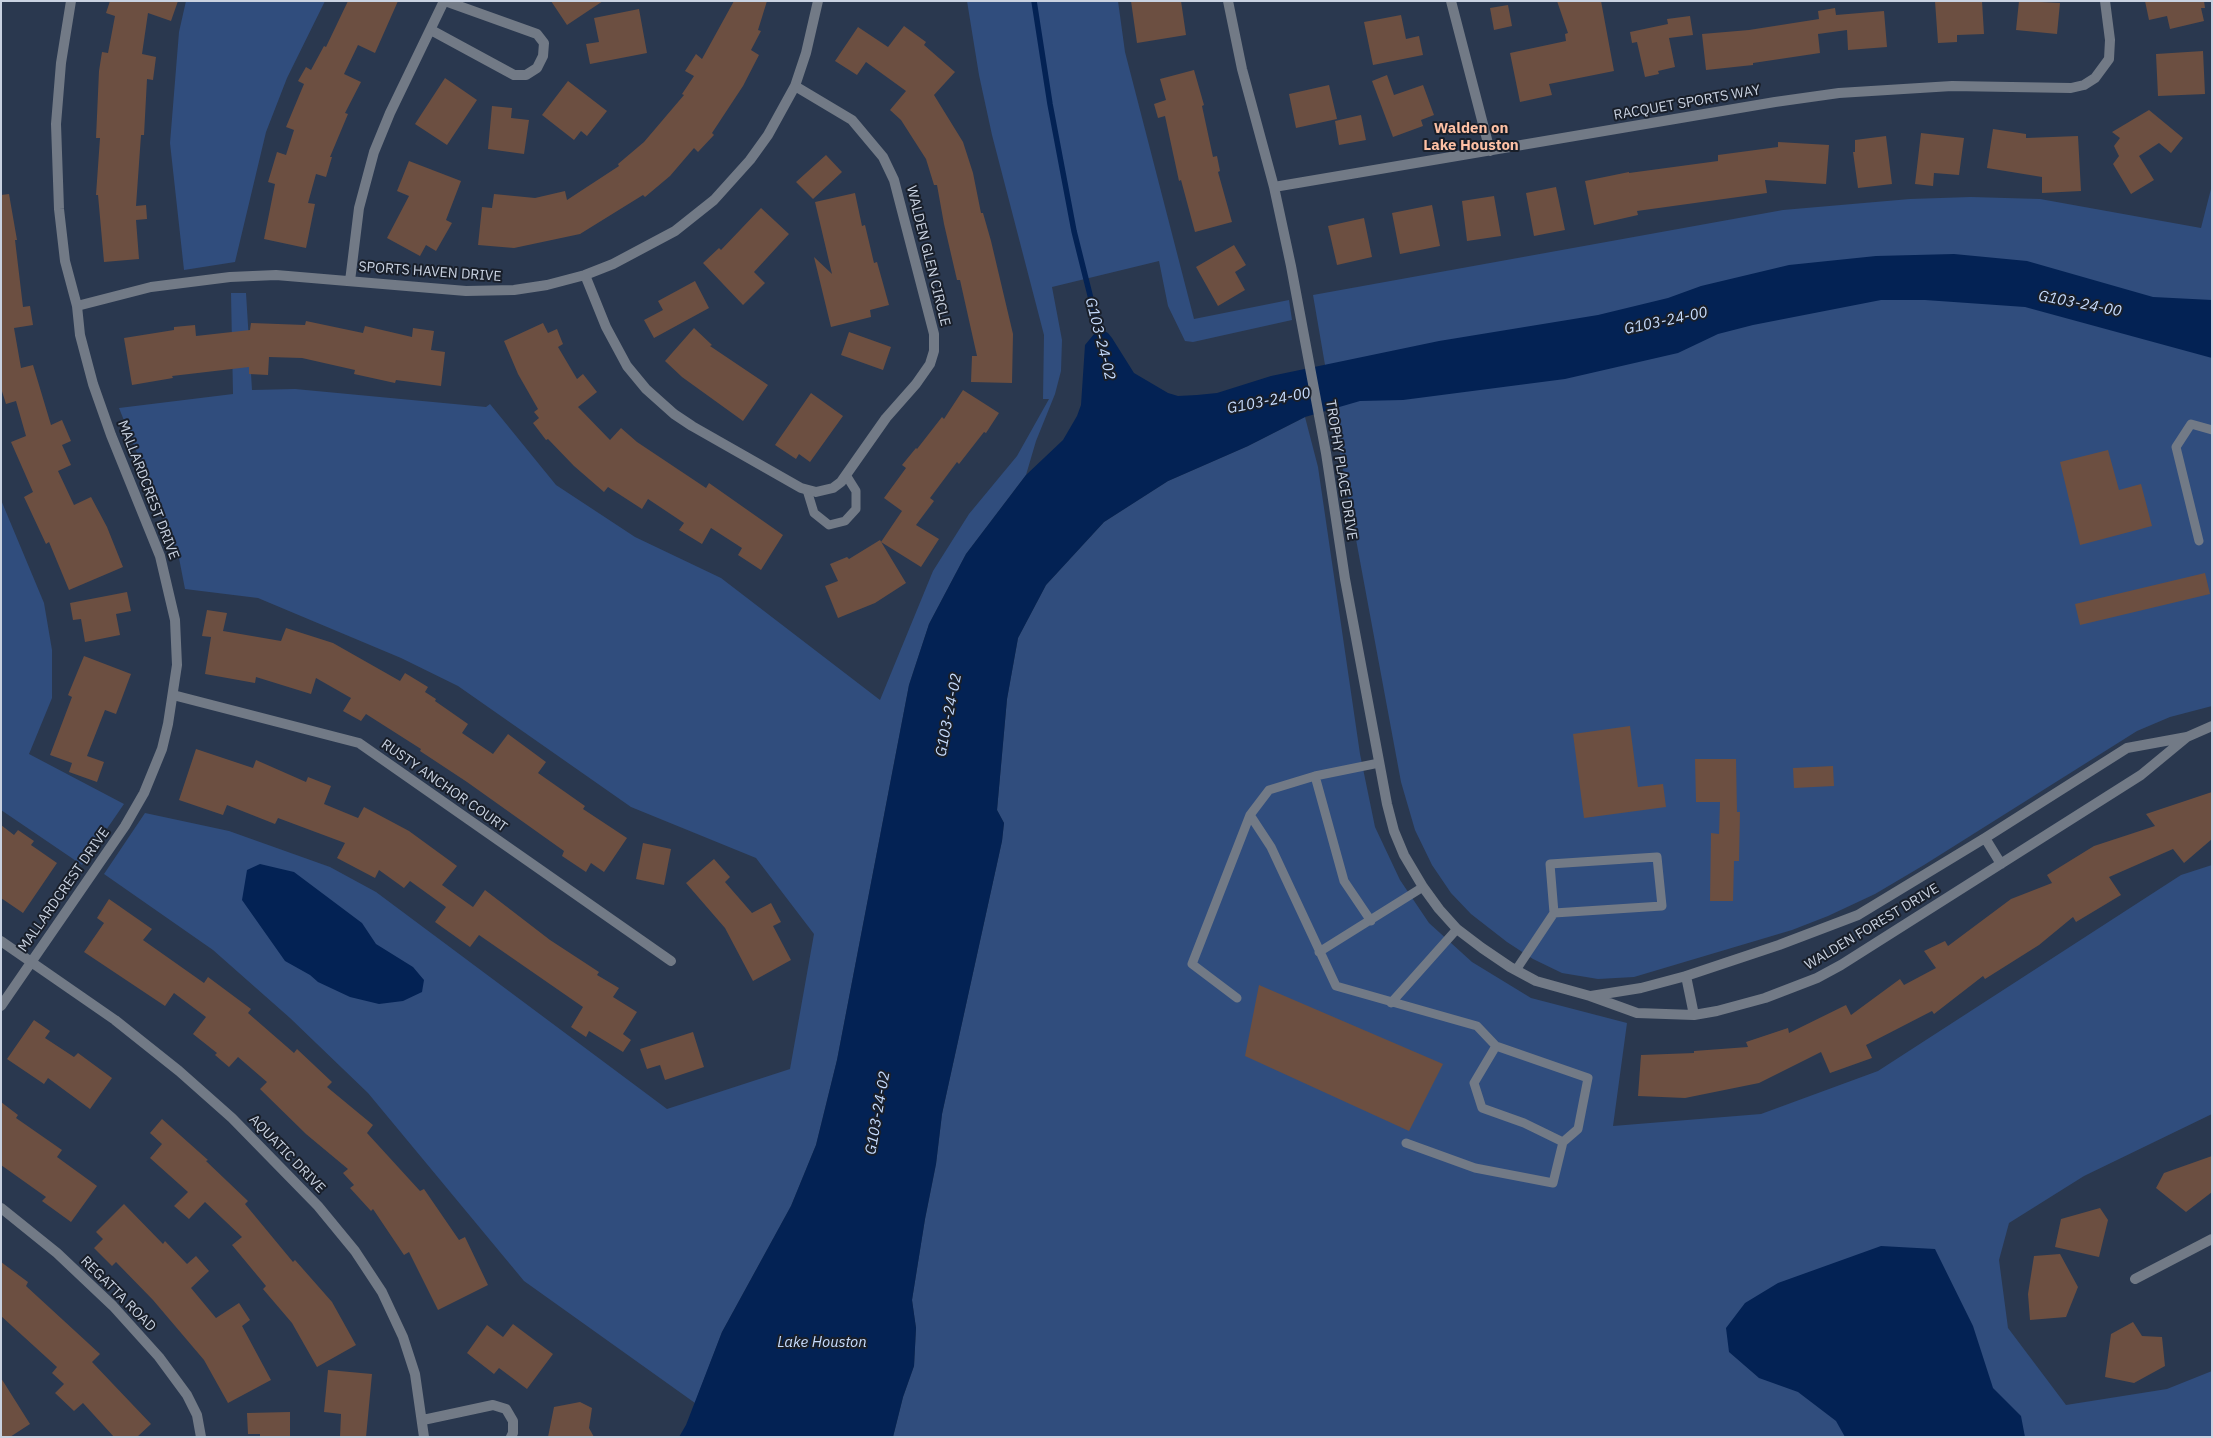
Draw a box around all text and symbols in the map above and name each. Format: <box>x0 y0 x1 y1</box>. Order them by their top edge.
street label: RACQUET SPORTS WAY <box>1612 82 1762 124</box>
district label: Walden on Lake Houston <box>1423 120 1519 155</box>
street label: WALDEN GLEN CIRCLE <box>902 184 954 328</box>
street label: SPORTS HAVEN DRIVE <box>358 259 502 285</box>
water label: G103-24-00 <box>2037 287 2123 321</box>
water label: G103-24-02 <box>1081 296 1119 382</box>
water label: G103-24-00 <box>1623 303 1709 339</box>
water label: G103-24-00 <box>1226 384 1312 418</box>
street label: TROPHY PLACE DRIVE <box>1322 399 1360 541</box>
street label: MALLARDCREST DRIVE <box>114 418 182 562</box>
water label: G103-24-02 <box>932 672 966 758</box>
street label: RUSTY ANCHOR COURT <box>378 736 510 836</box>
street label: MALLARDCREST DRIVE <box>15 825 113 955</box>
street label: WALDEN FOREST DRIVE <box>1802 880 1942 974</box>
water label: G103-24-02 <box>862 1070 894 1156</box>
street label: AQUATIC DRIVE <box>245 1111 329 1197</box>
street label: REGATTA ROAD <box>77 1253 159 1335</box>
water label: Lake Houston <box>777 1334 867 1352</box>

